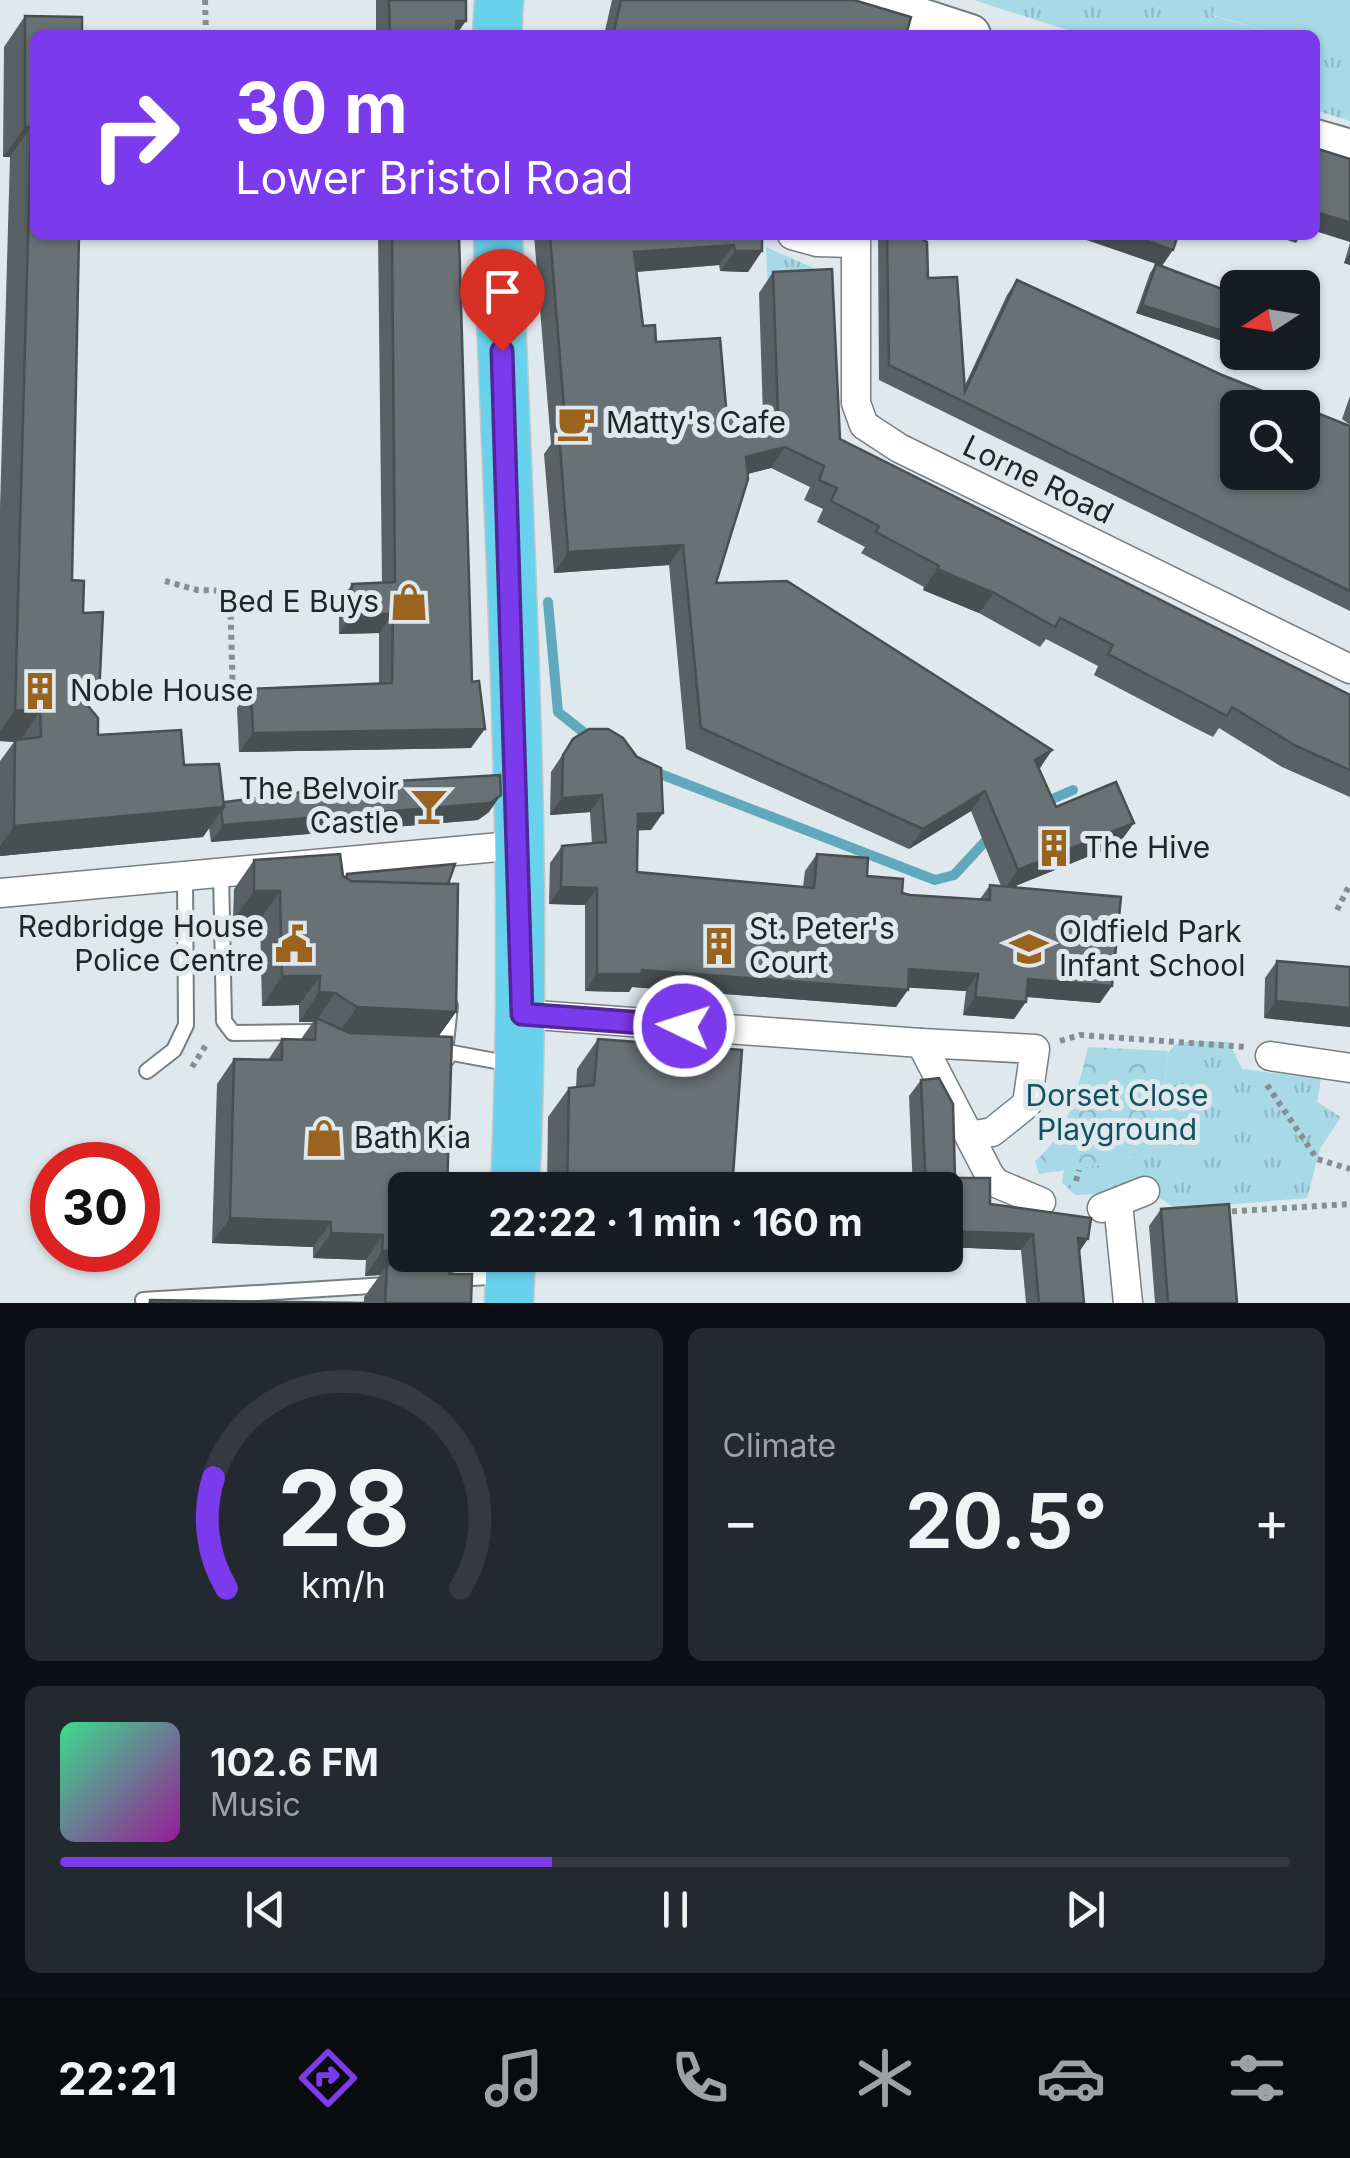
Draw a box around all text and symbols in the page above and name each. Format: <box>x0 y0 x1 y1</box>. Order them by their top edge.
text: 30 m <box>235 65 408 150</box>
icon: right <box>70 70 200 200</box>
text: Lower Bristol Road <box>235 150 634 205</box>
pin <box>460 249 545 352</box>
icon: arrive <box>475 264 530 319</box>
north arrow <box>1220 270 1320 370</box>
map controls <box>1220 270 1320 490</box>
button: search <box>1220 390 1320 490</box>
cafe icon: Matty's Cafe <box>555 402 597 444</box>
place label: Matty's Cafe <box>606 404 786 440</box>
street label: Lorne Road <box>957 427 1119 531</box>
shop icon: Bed E Buys <box>388 581 430 623</box>
place label: Bed E Buys <box>219 583 379 619</box>
building icon: Noble House <box>19 670 61 712</box>
place label: Noble House <box>70 672 254 708</box>
place label: The Belvoir Castle <box>239 770 399 840</box>
bar icon: The Belvoir Castle <box>408 785 450 827</box>
building icon: The Hive <box>1033 827 1075 869</box>
place label: The Hive <box>1084 829 1210 865</box>
place label: Redbridge House Police Centre <box>18 908 264 978</box>
place label: St. Peter's Court <box>749 910 895 980</box>
place label: Oldfield Park Infant School <box>1059 913 1246 983</box>
public building icon: Redbridge House Police Centre <box>273 923 315 965</box>
building icon: St. Peter's Court <box>698 925 740 967</box>
school or university icon: Oldfield Park Infant School <box>1008 928 1050 970</box>
position arrow <box>632 974 736 1078</box>
park label: Dorset Close Playground <box>1025 1077 1209 1147</box>
shop icon: Bath Kia <box>303 1117 345 1159</box>
place label: Bath Kia <box>354 1119 471 1155</box>
speed limit sign: 30 <box>30 1142 160 1272</box>
text: 22:22 · 1 min · 160 m <box>488 1199 863 1245</box>
text: Climate <box>723 1426 836 1465</box>
text: 28 <box>277 1445 410 1571</box>
text: 20.5° <box>905 1475 1107 1566</box>
text: − <box>723 1488 759 1554</box>
text: + <box>1254 1488 1290 1554</box>
text: km/h <box>301 1563 386 1607</box>
text: 102.6 FM <box>210 1739 379 1785</box>
text: Music <box>210 1785 301 1824</box>
icon: previous <box>238 1882 293 1937</box>
icon: pause <box>648 1882 703 1937</box>
icon: next <box>1058 1882 1113 1937</box>
icon: directions <box>293 2043 363 2113</box>
icon: music <box>479 2043 549 2113</box>
icon: phone <box>665 2043 735 2113</box>
icon: climate <box>850 2043 920 2113</box>
icon: car <box>1036 2043 1106 2113</box>
icon: filters <box>1222 2043 1292 2113</box>
text: 22:21 <box>58 2051 177 2106</box>

